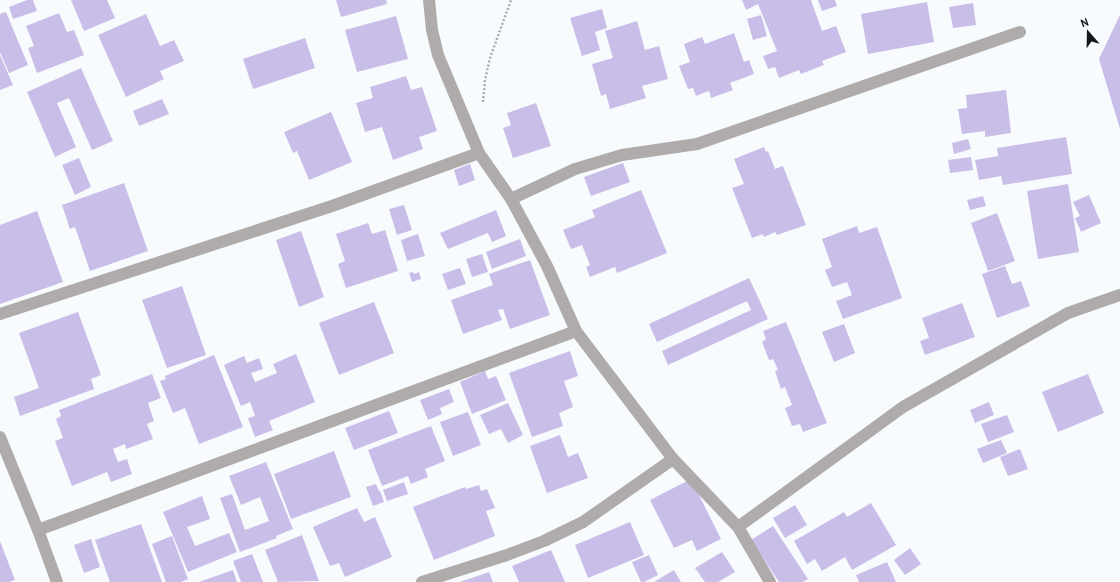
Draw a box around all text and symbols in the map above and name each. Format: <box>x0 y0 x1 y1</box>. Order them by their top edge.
north arrow <box>1068 12 1108 52</box>
text: N <box>1079 15 1090 30</box>

